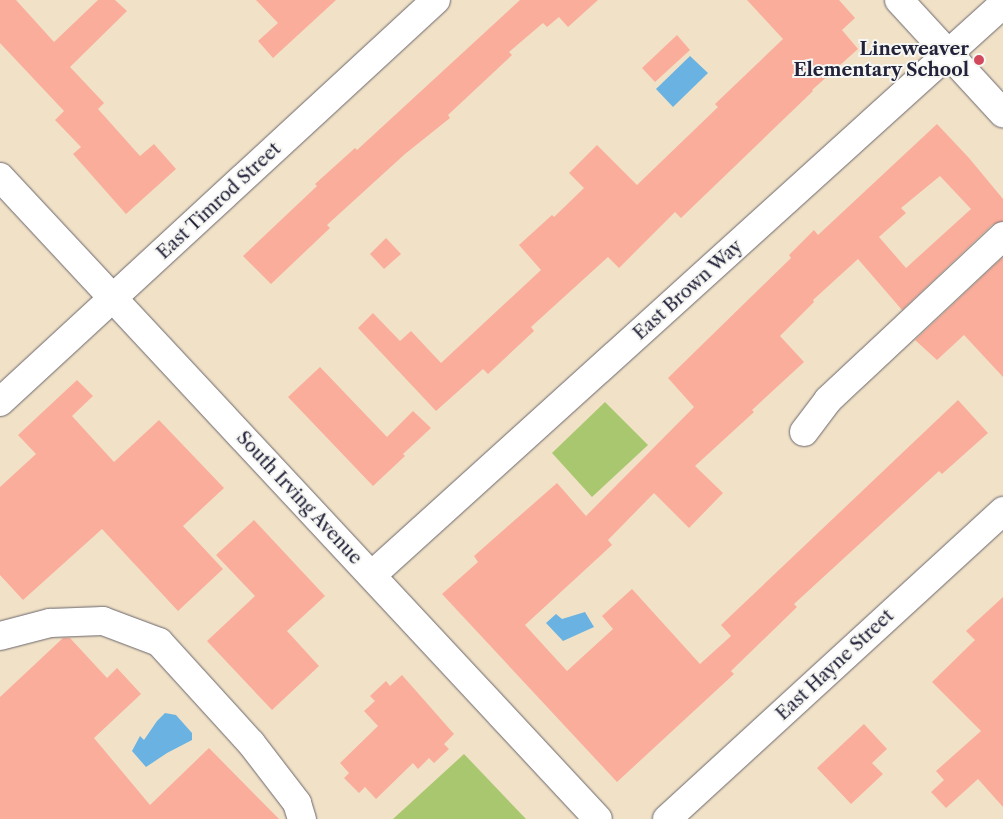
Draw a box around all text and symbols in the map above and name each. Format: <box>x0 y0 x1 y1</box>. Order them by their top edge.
place label: Lineweaver Elementary School <box>793 39 969 82</box>
marker: Lineweaver Elementary School <box>973 54 985 66</box>
street label: East Timrod Street <box>153 138 285 264</box>
street label: East Brown Way <box>629 235 747 345</box>
street label: South Irving Avenue <box>232 427 366 569</box>
street label: East Hayne Street <box>772 605 898 725</box>

